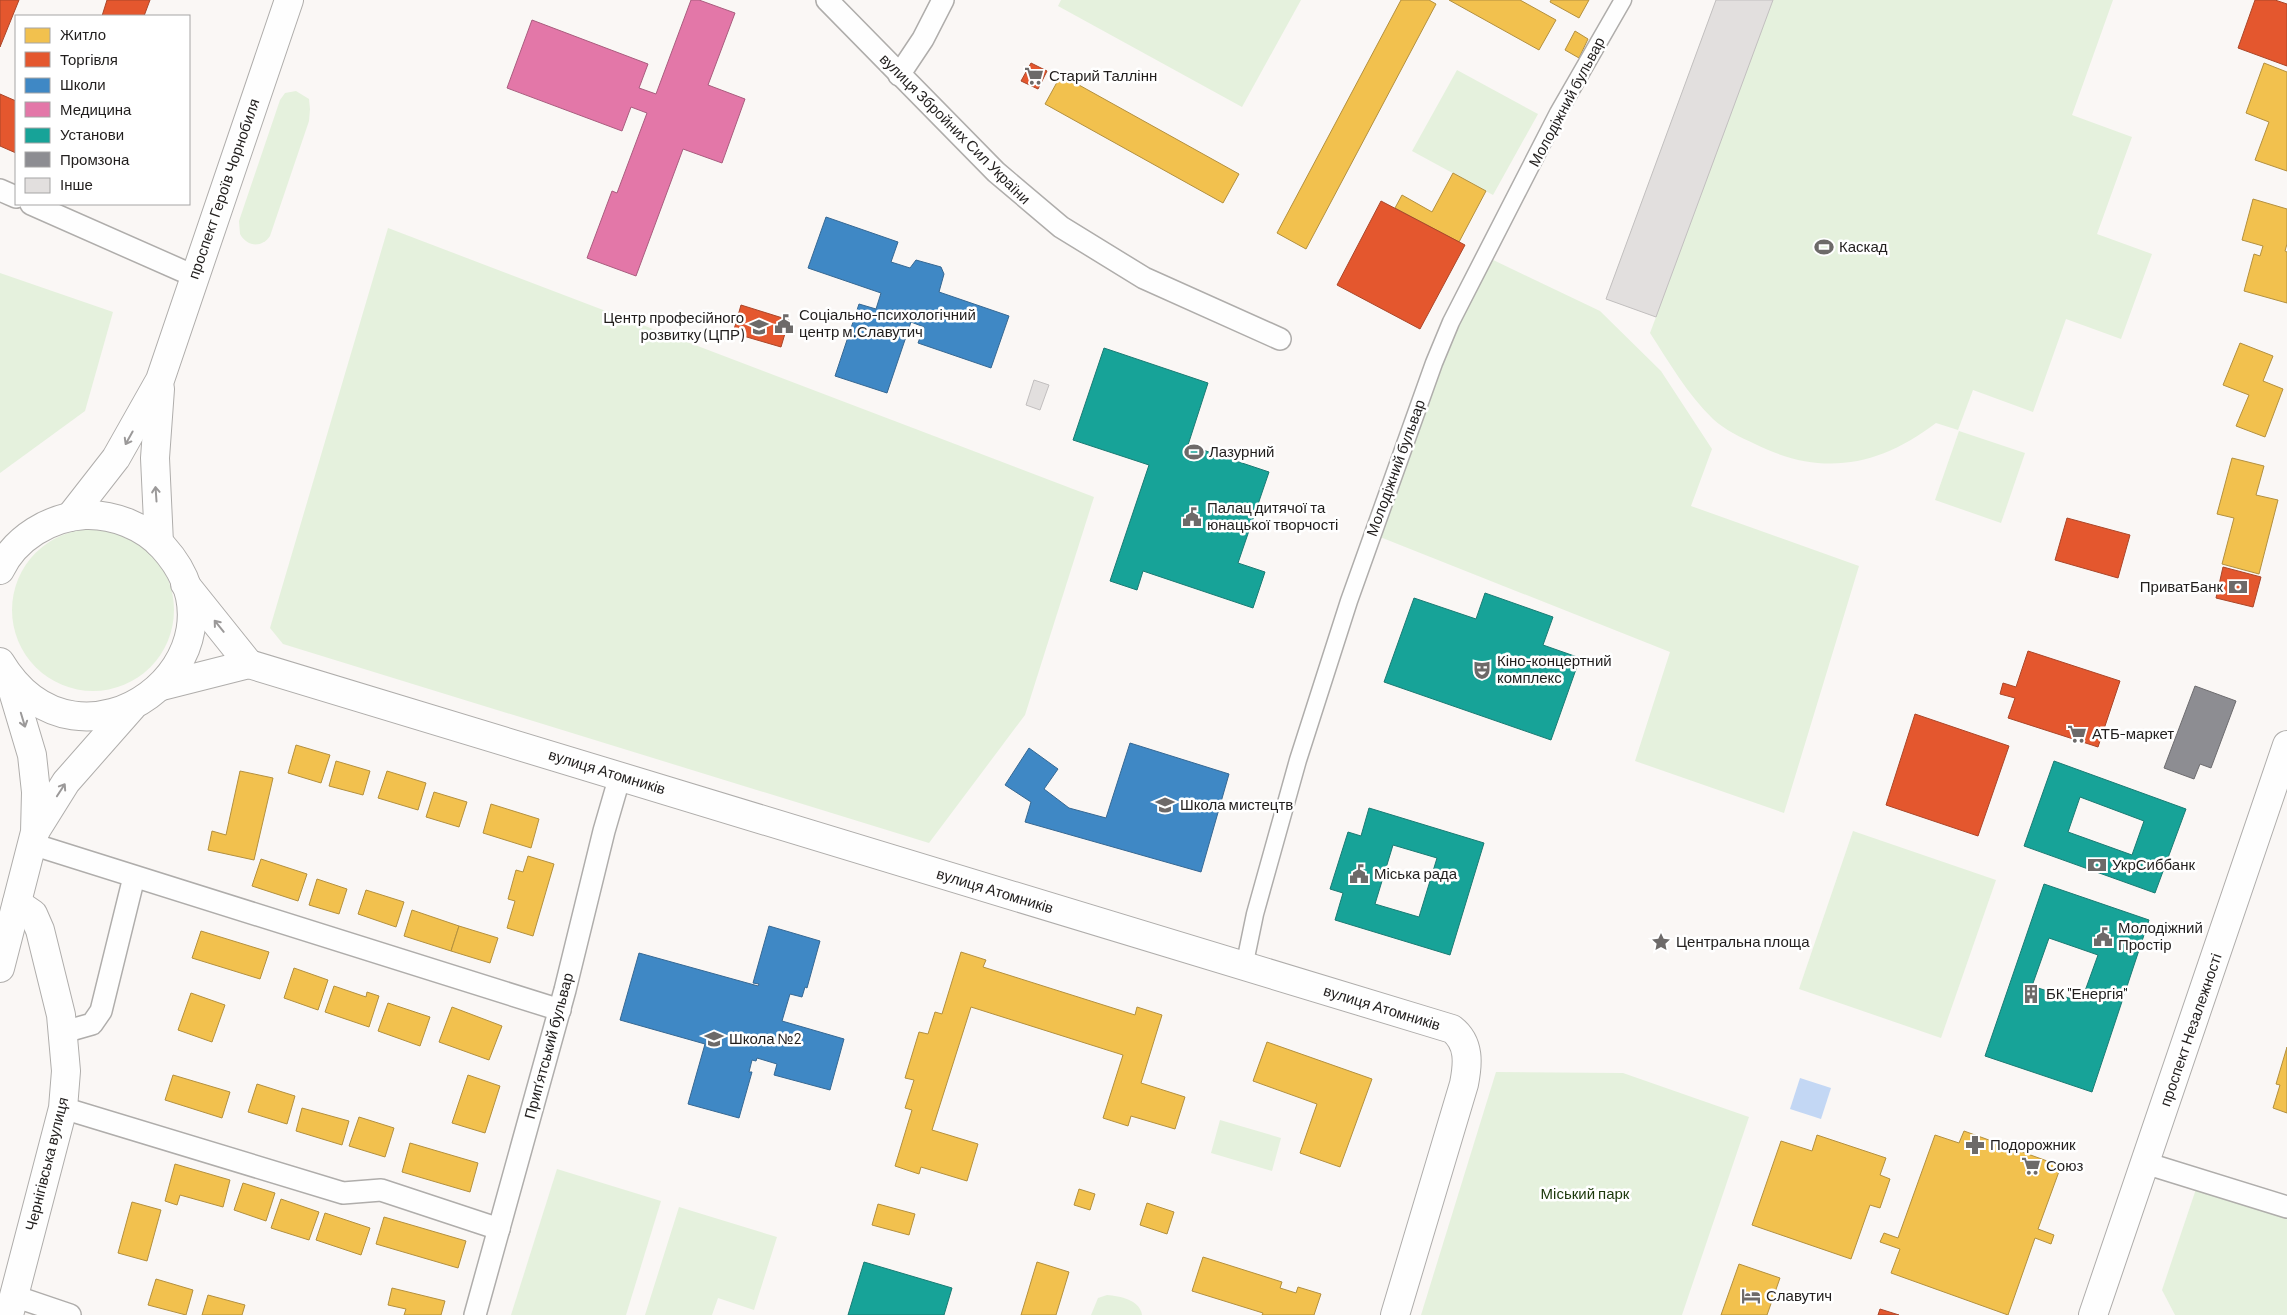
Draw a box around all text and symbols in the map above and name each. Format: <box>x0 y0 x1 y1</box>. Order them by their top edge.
legend <box>15 15 190 205</box>
text: Житло <box>60 25 106 43</box>
street label: Молодіжний бульвар <box>1524 34 1608 169</box>
street label: вулиця Збройних Сил України <box>877 49 1035 207</box>
text: Торгівля <box>60 50 118 68</box>
supermarket icon: Старий Таллінн <box>1023 65 1045 87</box>
place label: Старий Таллінн <box>1049 66 1157 84</box>
text: Школи <box>60 75 106 93</box>
street label: проспект Героїв Чорнобиля <box>184 96 262 281</box>
text: Медицина <box>60 100 132 118</box>
text: Установи <box>60 125 124 143</box>
text: Промзона <box>60 150 130 168</box>
text: Інше <box>60 175 93 193</box>
sports icon: Каскад <box>1813 236 1835 258</box>
place label: Каскад <box>1839 237 1888 255</box>
place label: Соціально-психологічний центр м.Славутич <box>799 305 976 340</box>
place label: Центр професійного розвитку (ЦПР) <box>603 308 744 343</box>
public building icon: Соціально-психологічний центр м.Славутич <box>773 313 795 335</box>
school or university icon: Центр професійного розвитку (ЦПР) <box>748 316 770 338</box>
street label: Молодіжний бульвар <box>1362 397 1428 539</box>
one-way arrow <box>123 430 133 444</box>
sports icon: Лазурний <box>1183 441 1205 463</box>
place label: Лазурний <box>1209 442 1274 460</box>
one-way arrow <box>151 486 161 502</box>
place label: Палац дитячої та юнацької творчості <box>1207 498 1338 533</box>
public building icon: Палац дитячої та юнацької творчості <box>1181 506 1203 528</box>
bank icon: ПриватБанк <box>2227 576 2249 598</box>
place label: ПриватБанк <box>2140 577 2223 595</box>
one-way arrow <box>213 620 224 633</box>
place label: Кіно-концертний комплекс <box>1497 651 1612 686</box>
theatre icon: Кіно-концертний комплекс <box>1471 659 1493 681</box>
one-way arrow <box>18 712 28 728</box>
supermarket icon: АТБ-маркет <box>2066 723 2088 745</box>
place label: АТБ-маркет <box>2092 724 2174 742</box>
street label: вулиця Атомників <box>547 745 668 797</box>
one-way arrow <box>56 783 66 797</box>
school or university icon: Школа мистецтв <box>1154 794 1176 816</box>
place label: Школа мистецтв <box>1180 795 1293 813</box>
bank icon: УкрСиббанк <box>2086 854 2108 876</box>
place label: УкрСиббанк <box>2112 855 2195 873</box>
public building icon: Міська рада <box>1348 863 1370 885</box>
street label: вулиця Атомників <box>935 864 1056 916</box>
place label: Міська рада <box>1374 864 1458 882</box>
place label: Молодіжний Простір <box>2118 918 2203 953</box>
public building icon: Молодіжний Простір <box>2092 926 2114 948</box>
place icon: Центральна площа <box>1650 931 1672 953</box>
place label: Центральна площа <box>1676 932 1810 950</box>
street label: проспект Незалежності <box>2155 951 2225 1109</box>
street label: Припʼятський бульвар <box>520 971 576 1121</box>
street label: вулиця Атомників <box>1322 981 1443 1033</box>
building icon: БК "Енергія" <box>2020 983 2042 1005</box>
place label: БК "Енергія" <box>2046 984 2127 1002</box>
school or university icon: Школа №2 <box>703 1028 725 1050</box>
place label: Школа №2 <box>729 1029 802 1047</box>
street label: Чернігівська вулиця <box>21 1095 71 1232</box>
pharmacy icon: Подорожник <box>1964 1134 1986 1156</box>
place label: Подорожник <box>1990 1135 2076 1153</box>
supermarket icon: Союз <box>2020 1155 2042 1177</box>
place label: Союз <box>2046 1156 2083 1174</box>
park label: Міський парк <box>1541 1184 1630 1202</box>
hotel icon: Славутич <box>1740 1285 1762 1307</box>
place label: Славутич <box>1766 1286 1832 1304</box>

